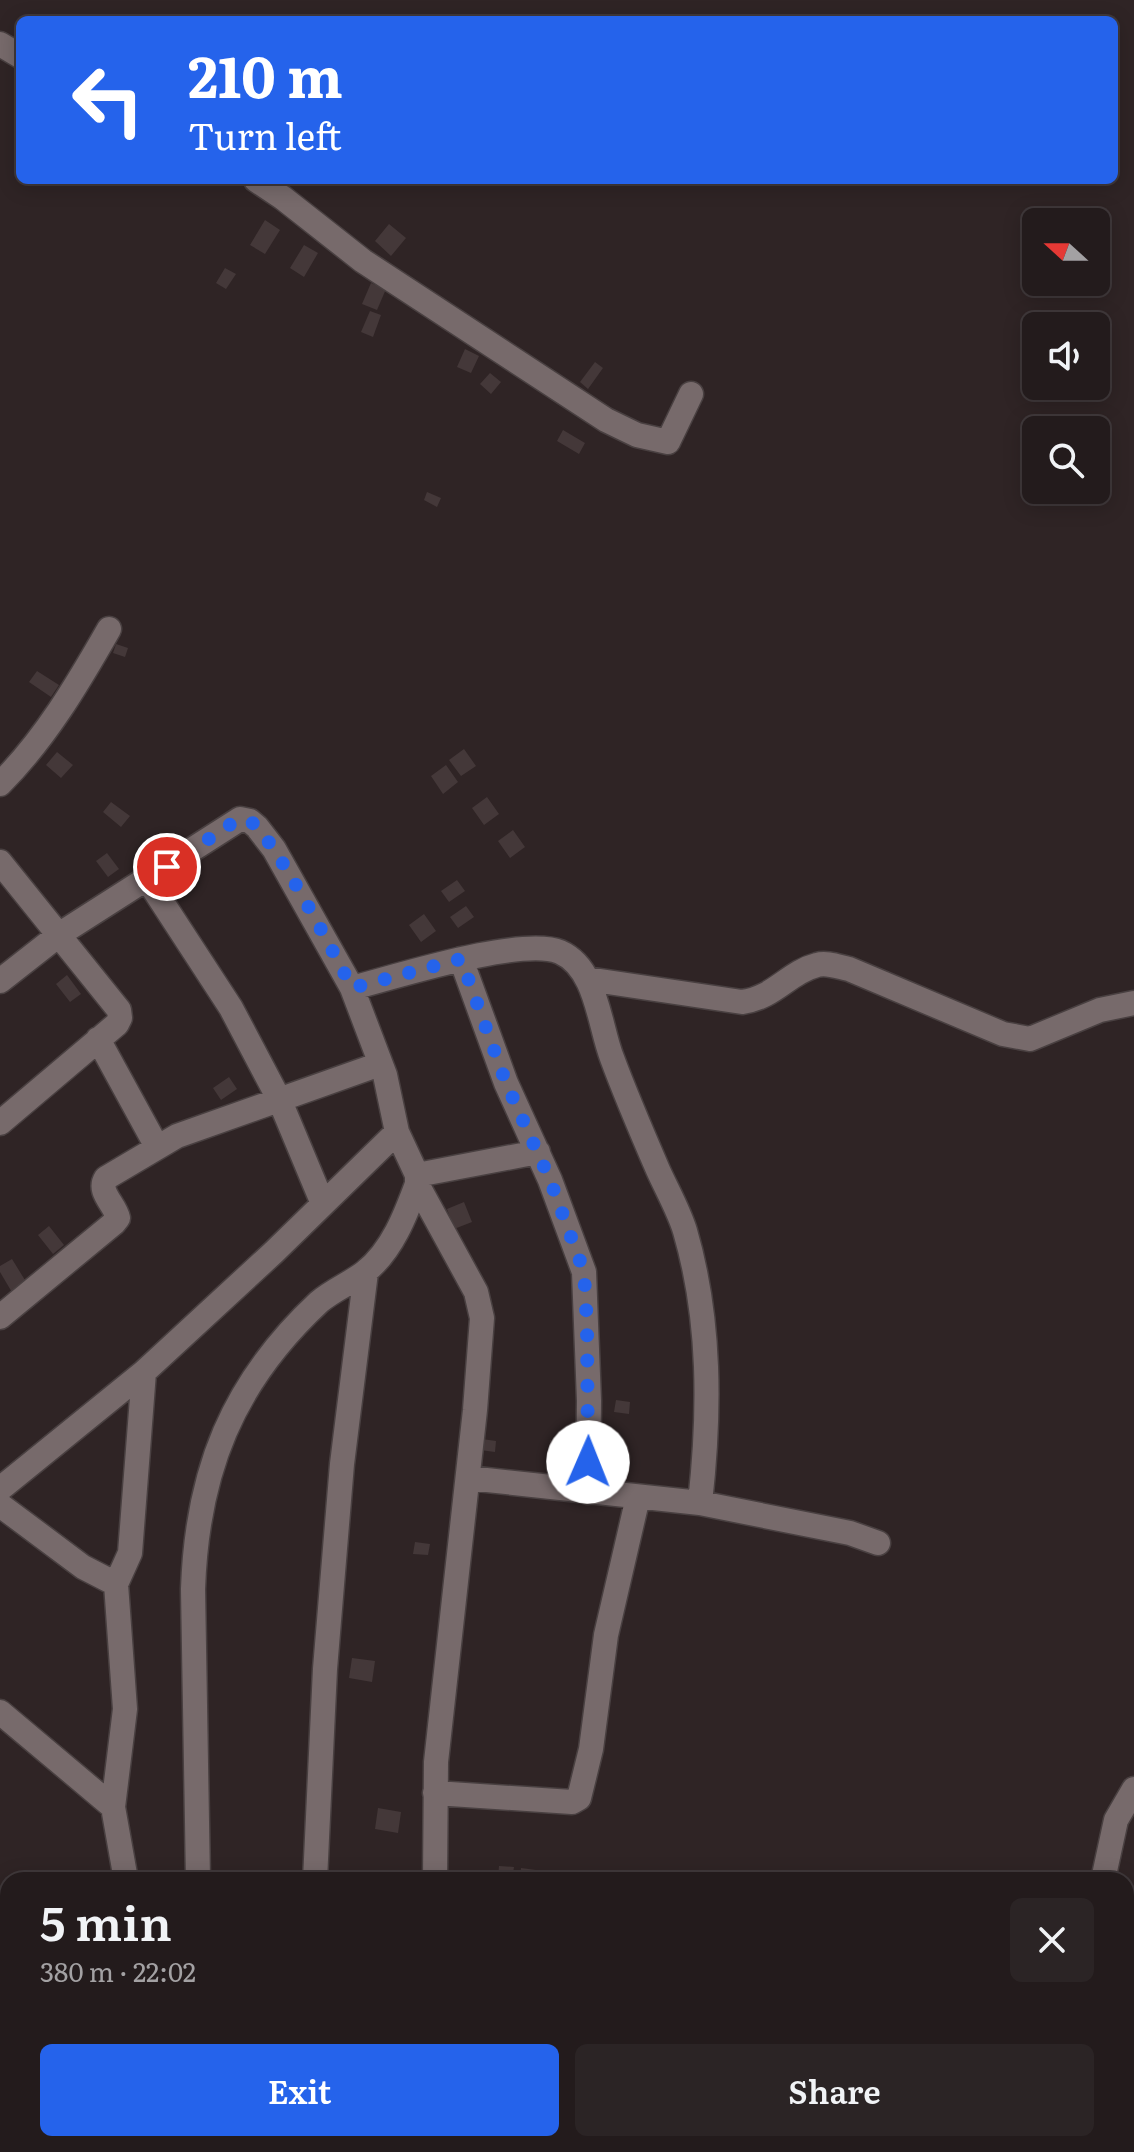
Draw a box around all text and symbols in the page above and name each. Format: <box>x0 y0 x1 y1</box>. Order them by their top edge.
text: 210 m <box>188 32 343 115</box>
icon: left <box>56 48 160 152</box>
text: Turn left <box>188 108 342 161</box>
north arrow <box>1022 208 1110 296</box>
map controls <box>1022 208 1110 504</box>
button: sound <box>1022 312 1110 400</box>
button: search <box>1022 416 1110 504</box>
pin <box>133 833 201 901</box>
icon: arrive <box>145 845 189 889</box>
position arrow <box>546 1420 630 1504</box>
text: 5 min <box>40 1885 172 1956</box>
button: close <box>1010 1898 1094 1982</box>
text: 380 m · 22:02 <box>40 1951 196 1990</box>
button: Exit <box>40 2044 559 2136</box>
button: Share <box>575 2044 1094 2136</box>

